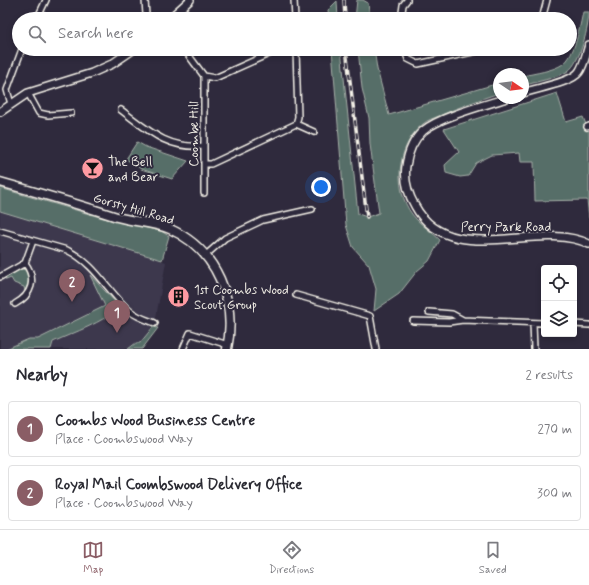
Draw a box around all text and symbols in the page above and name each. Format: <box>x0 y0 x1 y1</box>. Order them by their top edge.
search box <box>12 12 577 56</box>
icon: search <box>26 23 48 45</box>
text: Search here <box>58 24 134 44</box>
north arrow <box>493 68 529 104</box>
street label: Coombe Hill <box>186 101 203 167</box>
place label: The Bell and Bear <box>108 154 159 186</box>
bar icon: The Bell and Bear <box>79 155 105 181</box>
your location <box>311 177 331 197</box>
street label: Gorsty Hill Road <box>91 190 176 229</box>
street label: Perry Park Road <box>461 219 551 236</box>
map controls <box>541 265 577 337</box>
button: locate <box>541 265 577 301</box>
pin: 2 <box>59 269 85 302</box>
place label: 1st Coombs Wood Scout Group <box>194 282 289 314</box>
building icon: 1st Coombs Wood Scout Group <box>166 283 192 309</box>
pin: 1 <box>104 300 130 333</box>
button: layers <box>541 301 577 337</box>
text: Nearby <box>16 364 68 386</box>
text: 2 results <box>526 367 573 384</box>
text: Coombs Wood Business Centre <box>55 411 255 431</box>
text: 1 <box>27 421 33 438</box>
text: 270 m <box>537 421 572 438</box>
text: Place · Coombswood Way <box>55 431 193 448</box>
text: Royal Mail Coombswood Delivery Office <box>55 475 303 495</box>
text: 2 <box>27 485 33 502</box>
text: 300 m <box>537 485 572 502</box>
text: Place · Coombswood Way <box>55 495 193 512</box>
tab: Map <box>82 539 104 577</box>
tab: Directions <box>269 539 314 577</box>
tab: Saved <box>479 539 507 577</box>

